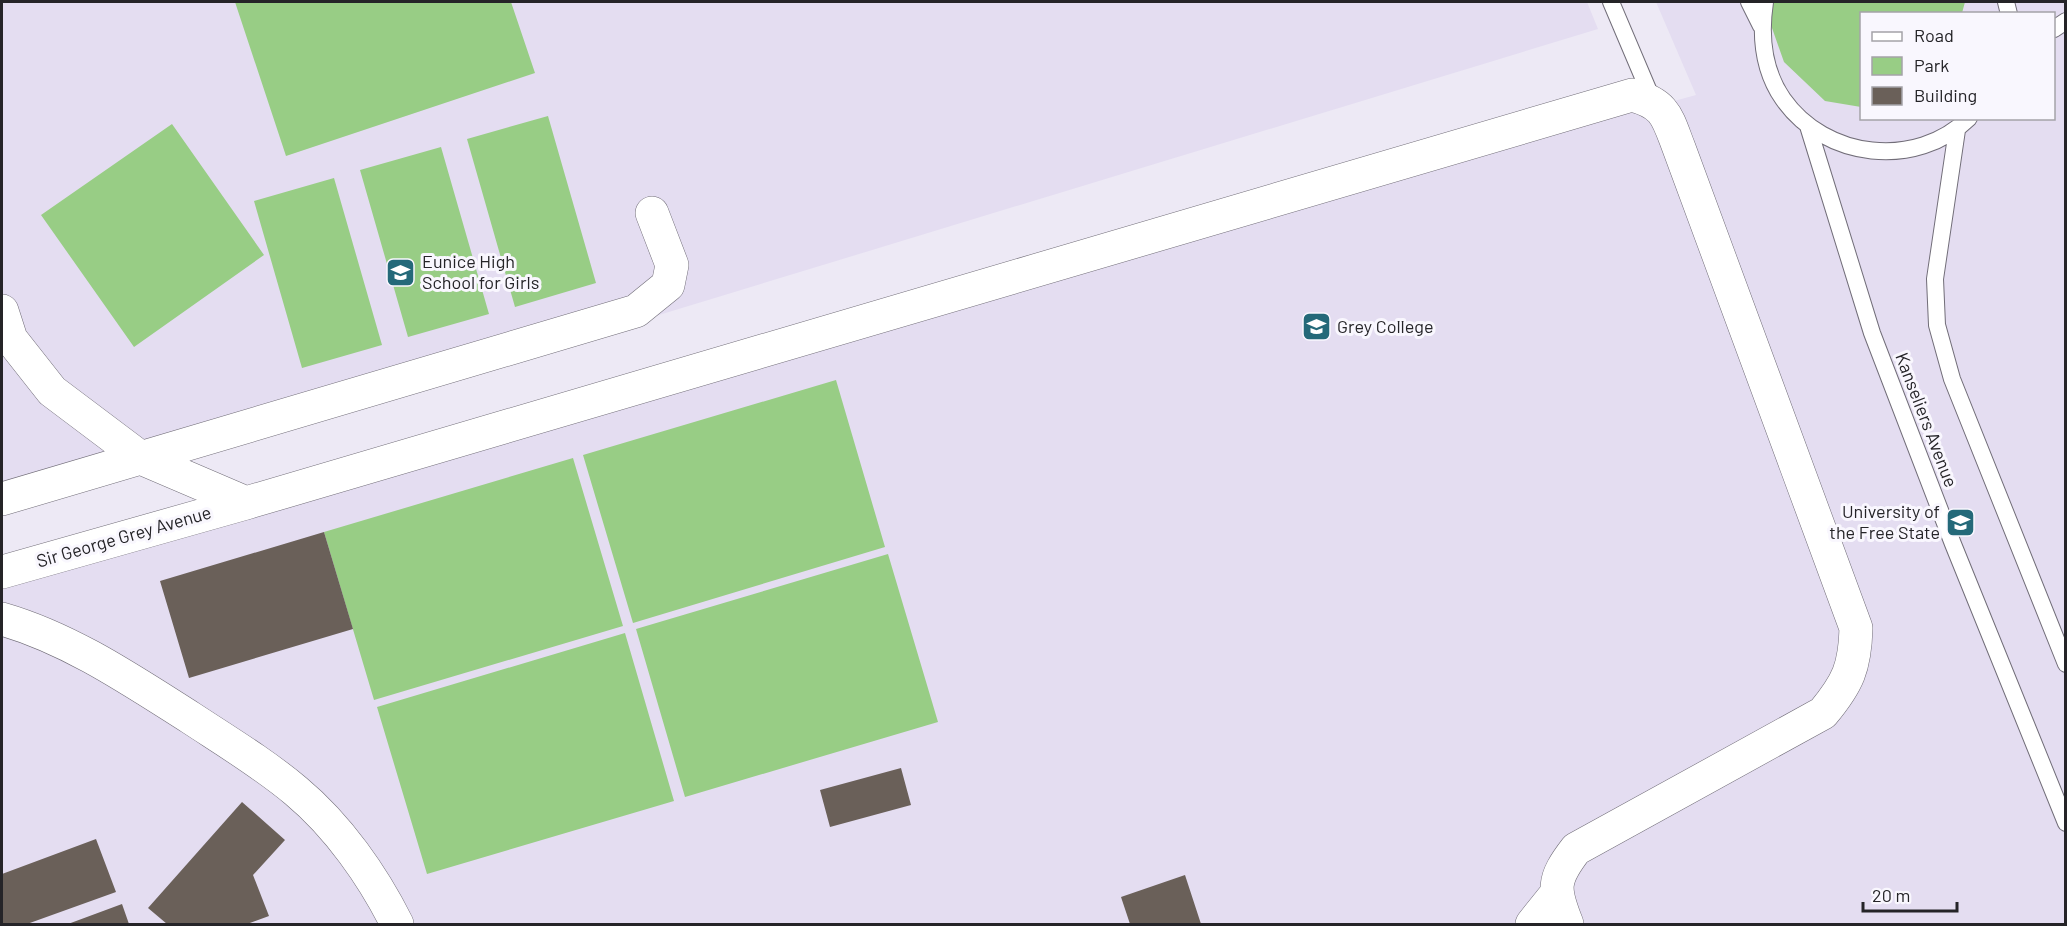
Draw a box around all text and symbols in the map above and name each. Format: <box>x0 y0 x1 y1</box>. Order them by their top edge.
legend <box>1860 12 2055 120</box>
text: Road <box>1914 24 1954 46</box>
text: Park <box>1914 54 1949 76</box>
text: Building <box>1914 84 1977 106</box>
place label: Eunice High School for Girls <box>422 250 539 293</box>
school or university icon: Eunice High School for Girls <box>385 256 417 288</box>
school or university icon: Grey College <box>1300 311 1332 343</box>
place label: Grey College <box>1337 315 1434 337</box>
street label: Kanseliers Avenue <box>1891 349 1963 490</box>
place label: University of the Free State <box>1829 500 1940 543</box>
street label: Sir George Grey Avenue <box>34 501 214 572</box>
school or university icon: University of the Free State <box>1945 506 1977 538</box>
scale bar <box>1863 875 1958 913</box>
text: 20 m <box>1872 884 1910 906</box>

